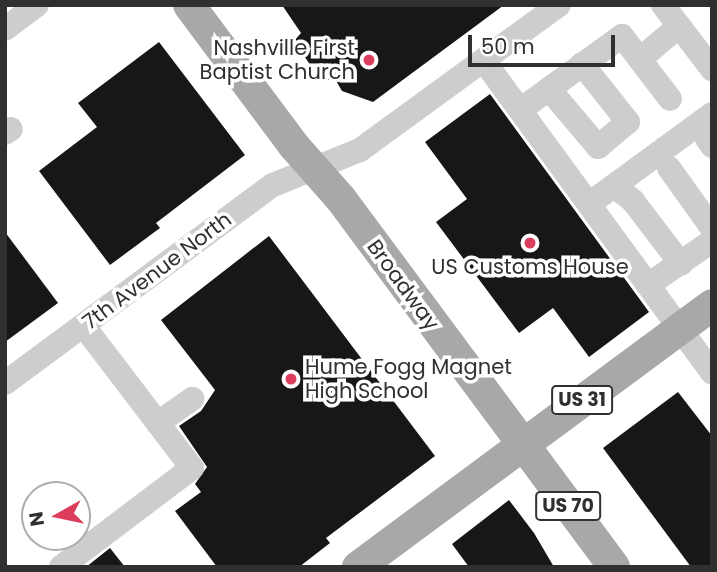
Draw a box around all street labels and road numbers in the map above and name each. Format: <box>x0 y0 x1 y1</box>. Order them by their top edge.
street label: 7th Avenue North <box>78 207 236 335</box>
street label: Broadway <box>362 235 444 335</box>
road number: US 31 <box>550 384 614 416</box>
road number: US 70 <box>535 491 601 522</box>

